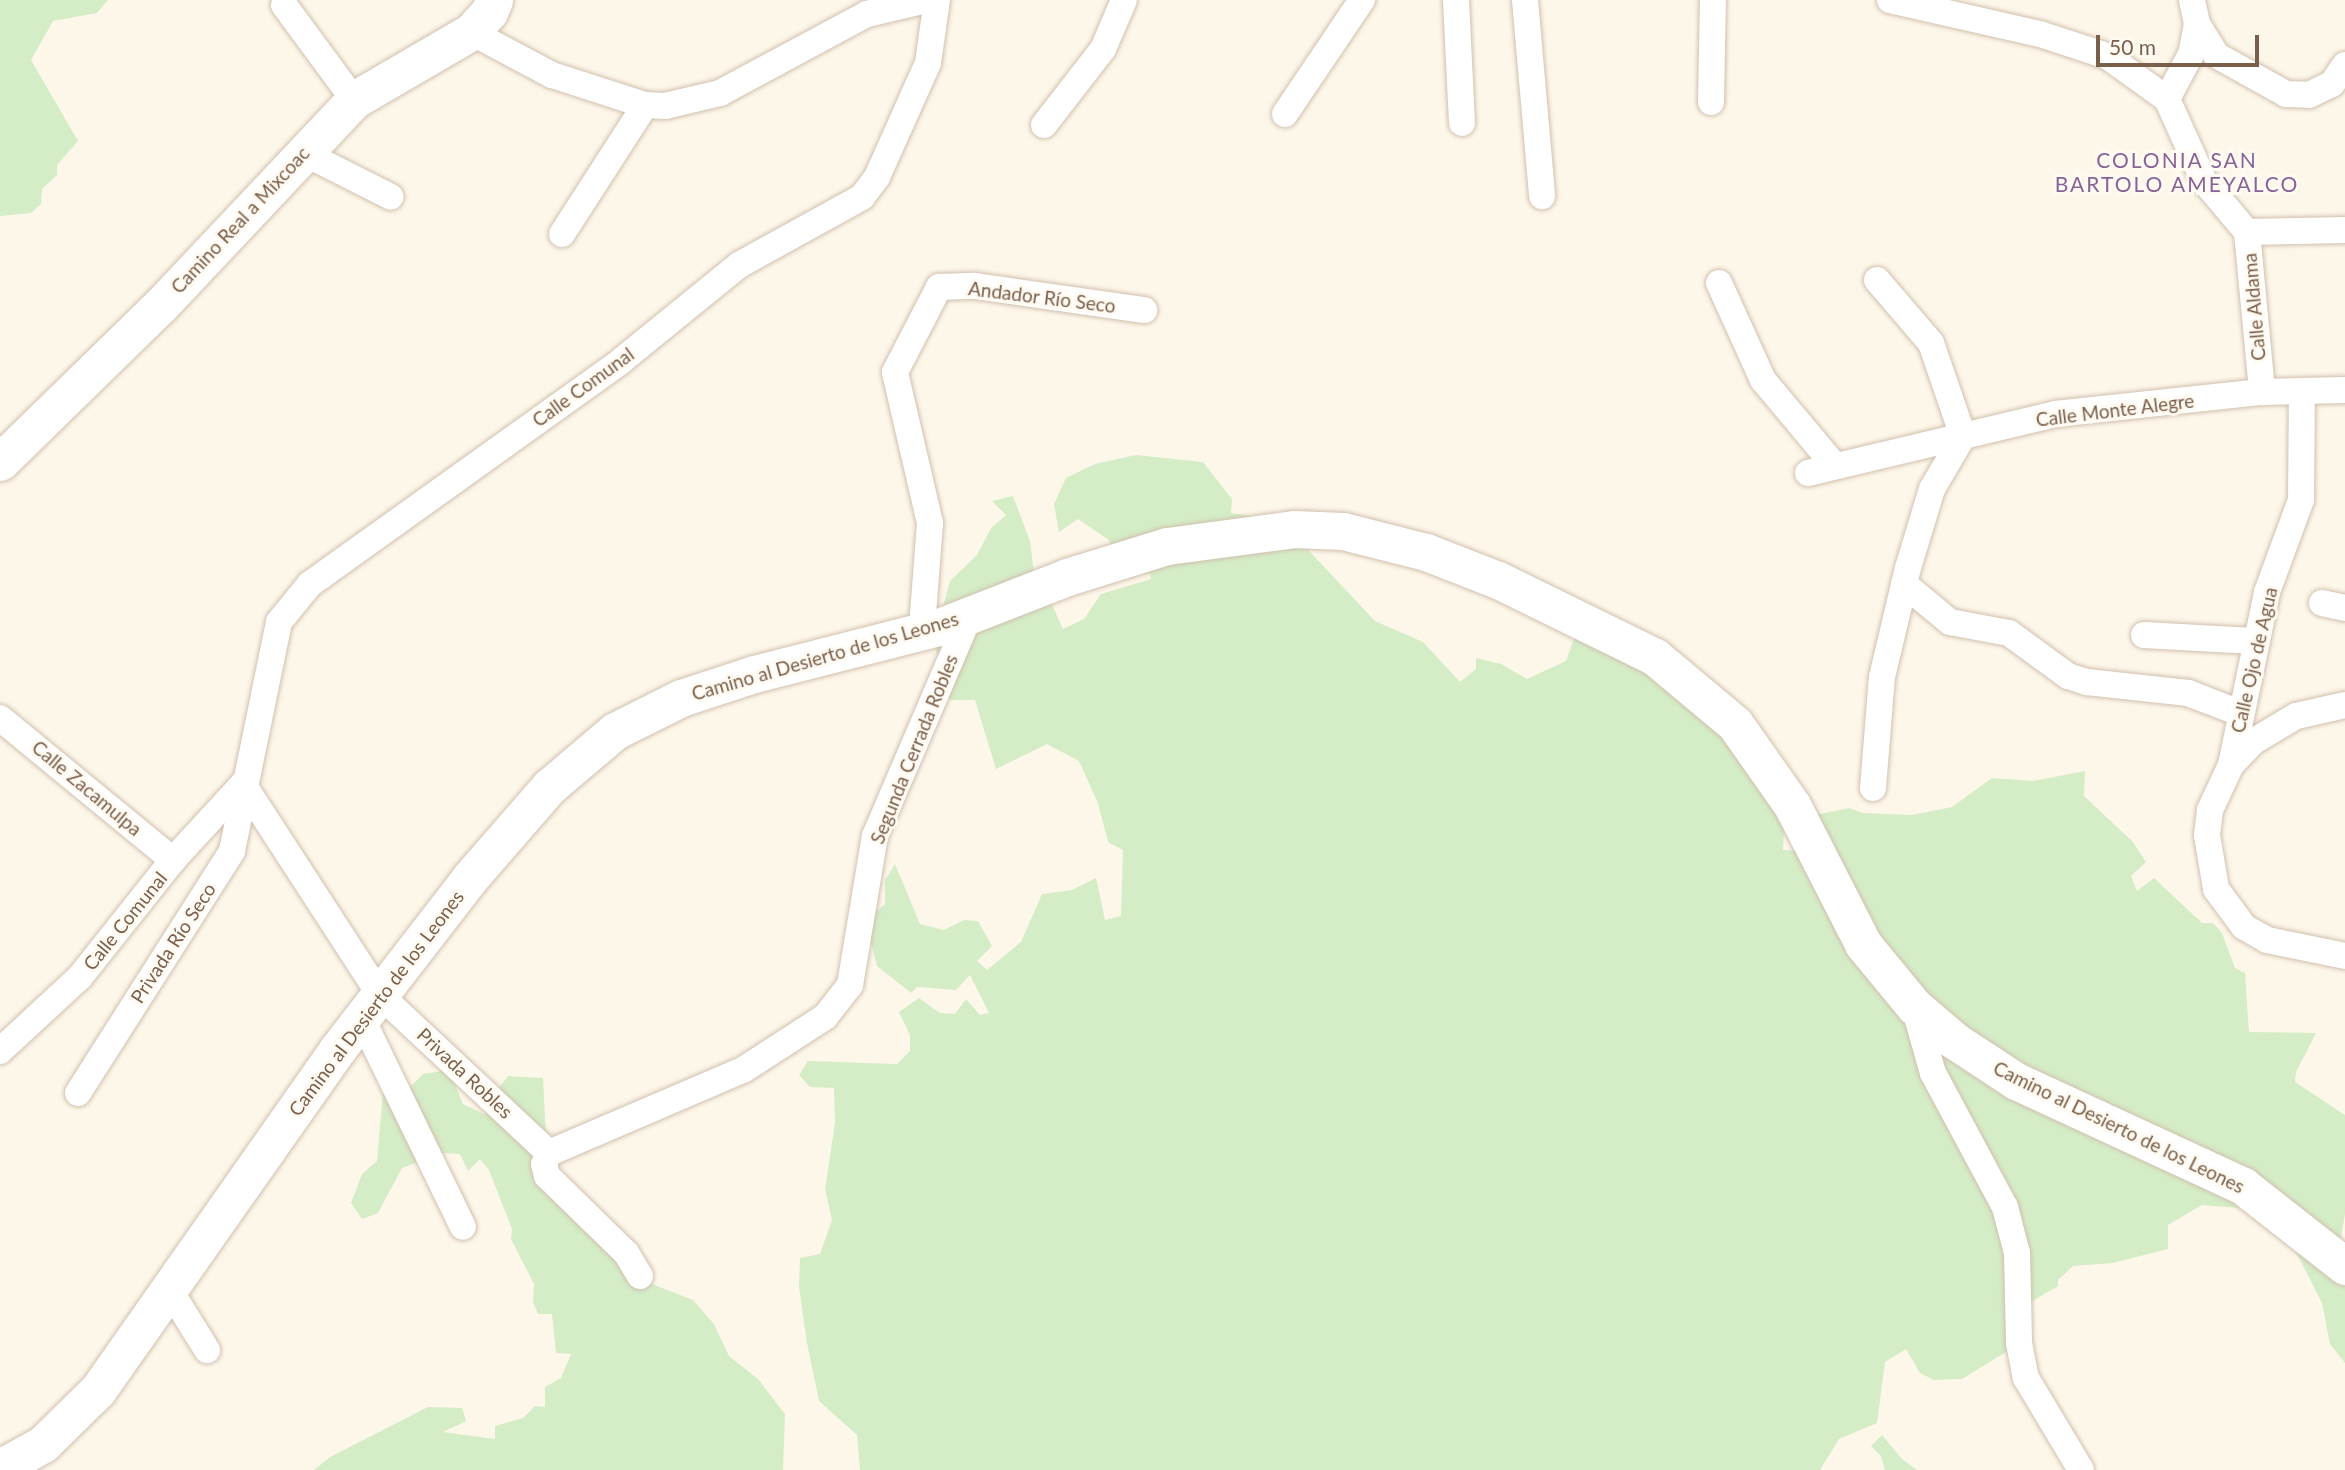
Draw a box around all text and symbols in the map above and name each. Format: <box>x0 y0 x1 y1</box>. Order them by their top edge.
scale bar <box>2100 21 2263 65</box>
text: 50 m <box>2109 34 2156 59</box>
street label: Camino Real a Mixcoac <box>166 142 314 298</box>
district label: COLONIA SAN BARTOLO AMEYALCO <box>2056 147 2298 197</box>
street label: Calle Aldama <box>2238 252 2270 362</box>
street label: Andador Río Seco <box>967 277 1117 317</box>
street label: Calle Comunal <box>528 343 638 431</box>
street label: Calle Monte Alegre <box>2034 389 2196 431</box>
street label: Calle Ojo de Agua <box>2226 585 2282 735</box>
street label: Camino al Desierto de los Leones <box>689 607 961 705</box>
street label: Segunda Cerrada Robles <box>866 651 962 847</box>
street label: Calle Zacamulpa <box>28 736 146 840</box>
street label: Calle Comunal <box>78 867 172 975</box>
street label: Privada Río Seco <box>126 879 220 1007</box>
street label: Camino al Desierto de los Leones <box>284 886 468 1120</box>
street label: Privada Robles <box>413 1023 517 1123</box>
street label: Camino al Desierto de los Leones <box>1990 1056 2248 1198</box>

